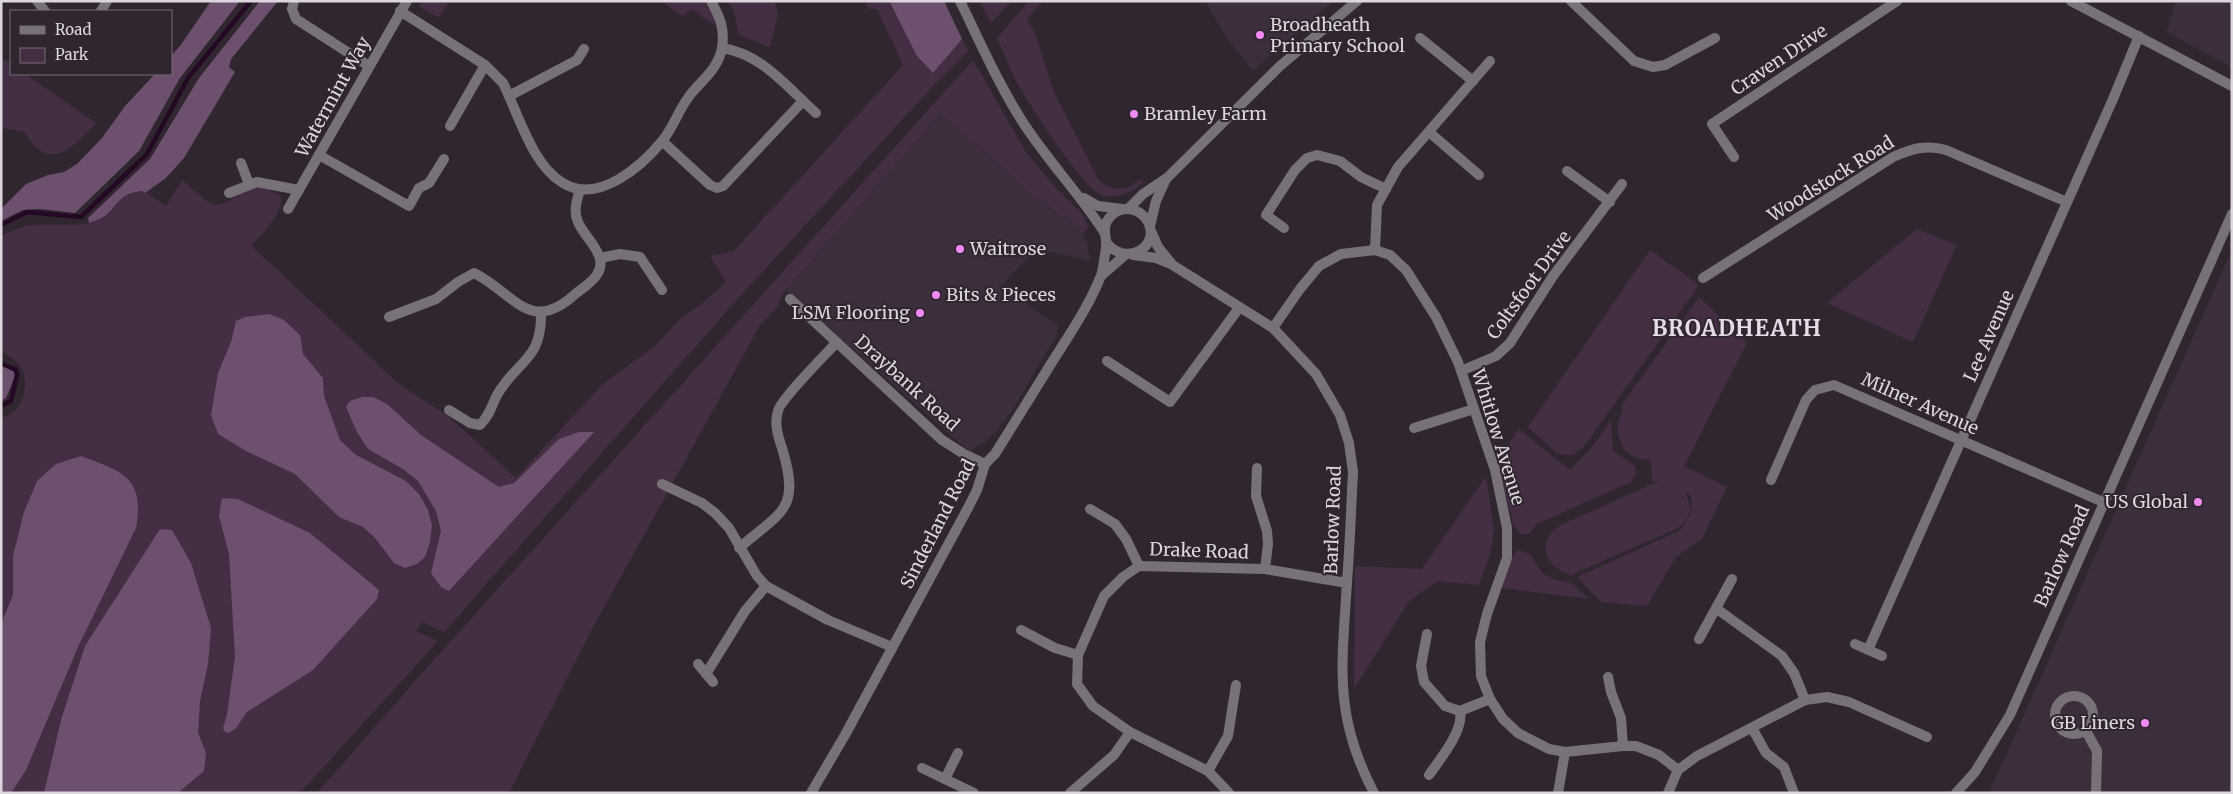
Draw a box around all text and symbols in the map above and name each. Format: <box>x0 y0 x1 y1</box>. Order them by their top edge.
legend <box>10 10 172 75</box>
place label: Broadheath Primary School <box>1270 13 1405 57</box>
street label: Craven Drive <box>1726 19 1831 100</box>
text: Road <box>55 20 91 39</box>
marker: Broadheath Primary School <box>1254 29 1266 41</box>
street label: Watermint Way <box>289 32 375 162</box>
text: Park <box>55 45 89 64</box>
place label: Bramley Farm <box>1144 102 1267 125</box>
marker: Bramley Farm <box>1128 108 1140 120</box>
street label: Woodstock Road <box>1762 130 1898 227</box>
street label: Coltsfoot Drive <box>1481 226 1576 344</box>
place label: Waitrose <box>969 237 1046 260</box>
marker: Waitrose <box>954 243 966 255</box>
place label: Bits & Pieces <box>946 283 1056 306</box>
street label: Lee Avenue <box>1958 286 2019 385</box>
marker: Bits & Pieces <box>930 289 942 301</box>
place label: LSM Flooring <box>792 301 910 324</box>
marker: LSM Flooring <box>914 307 926 319</box>
district label: BROADHEATH <box>1652 314 1822 342</box>
street label: Draybank Road <box>850 330 965 436</box>
street label: Whitlow Avenue <box>1467 365 1530 508</box>
street label: Milner Avenue <box>1858 367 1982 440</box>
street label: Sinderland Road <box>895 455 980 592</box>
street label: Barlow Road <box>1319 465 1346 575</box>
place label: US Global <box>2105 490 2188 513</box>
marker: US Global <box>2192 496 2204 508</box>
street label: Barlow Road <box>2029 501 2094 610</box>
street label: Drake Road <box>1149 537 1249 564</box>
place label: GB Liners <box>2051 711 2135 734</box>
marker: GB Liners <box>2139 717 2151 729</box>

